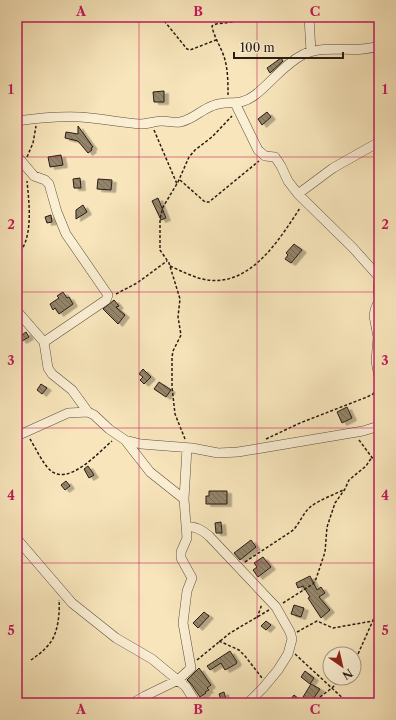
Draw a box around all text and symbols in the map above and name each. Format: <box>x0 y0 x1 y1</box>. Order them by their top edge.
text: A <box>75 3 87 19</box>
text: B <box>193 3 203 19</box>
text: C <box>310 3 320 19</box>
scale bar <box>234 34 343 60</box>
text: 100 m <box>240 40 275 55</box>
text: 1 <box>8 81 14 97</box>
text: 1 <box>382 81 388 97</box>
text: 2 <box>7 216 15 232</box>
text: 2 <box>381 216 389 232</box>
text: 3 <box>7 352 15 368</box>
text: 3 <box>381 352 389 368</box>
text: 4 <box>7 487 15 503</box>
text: 4 <box>381 487 389 503</box>
text: 5 <box>7 622 15 638</box>
text: 5 <box>381 622 389 638</box>
north arrow <box>322 646 362 686</box>
text: N <box>339 666 355 683</box>
text: A <box>75 701 87 717</box>
text: B <box>193 701 203 717</box>
text: C <box>310 701 320 717</box>

